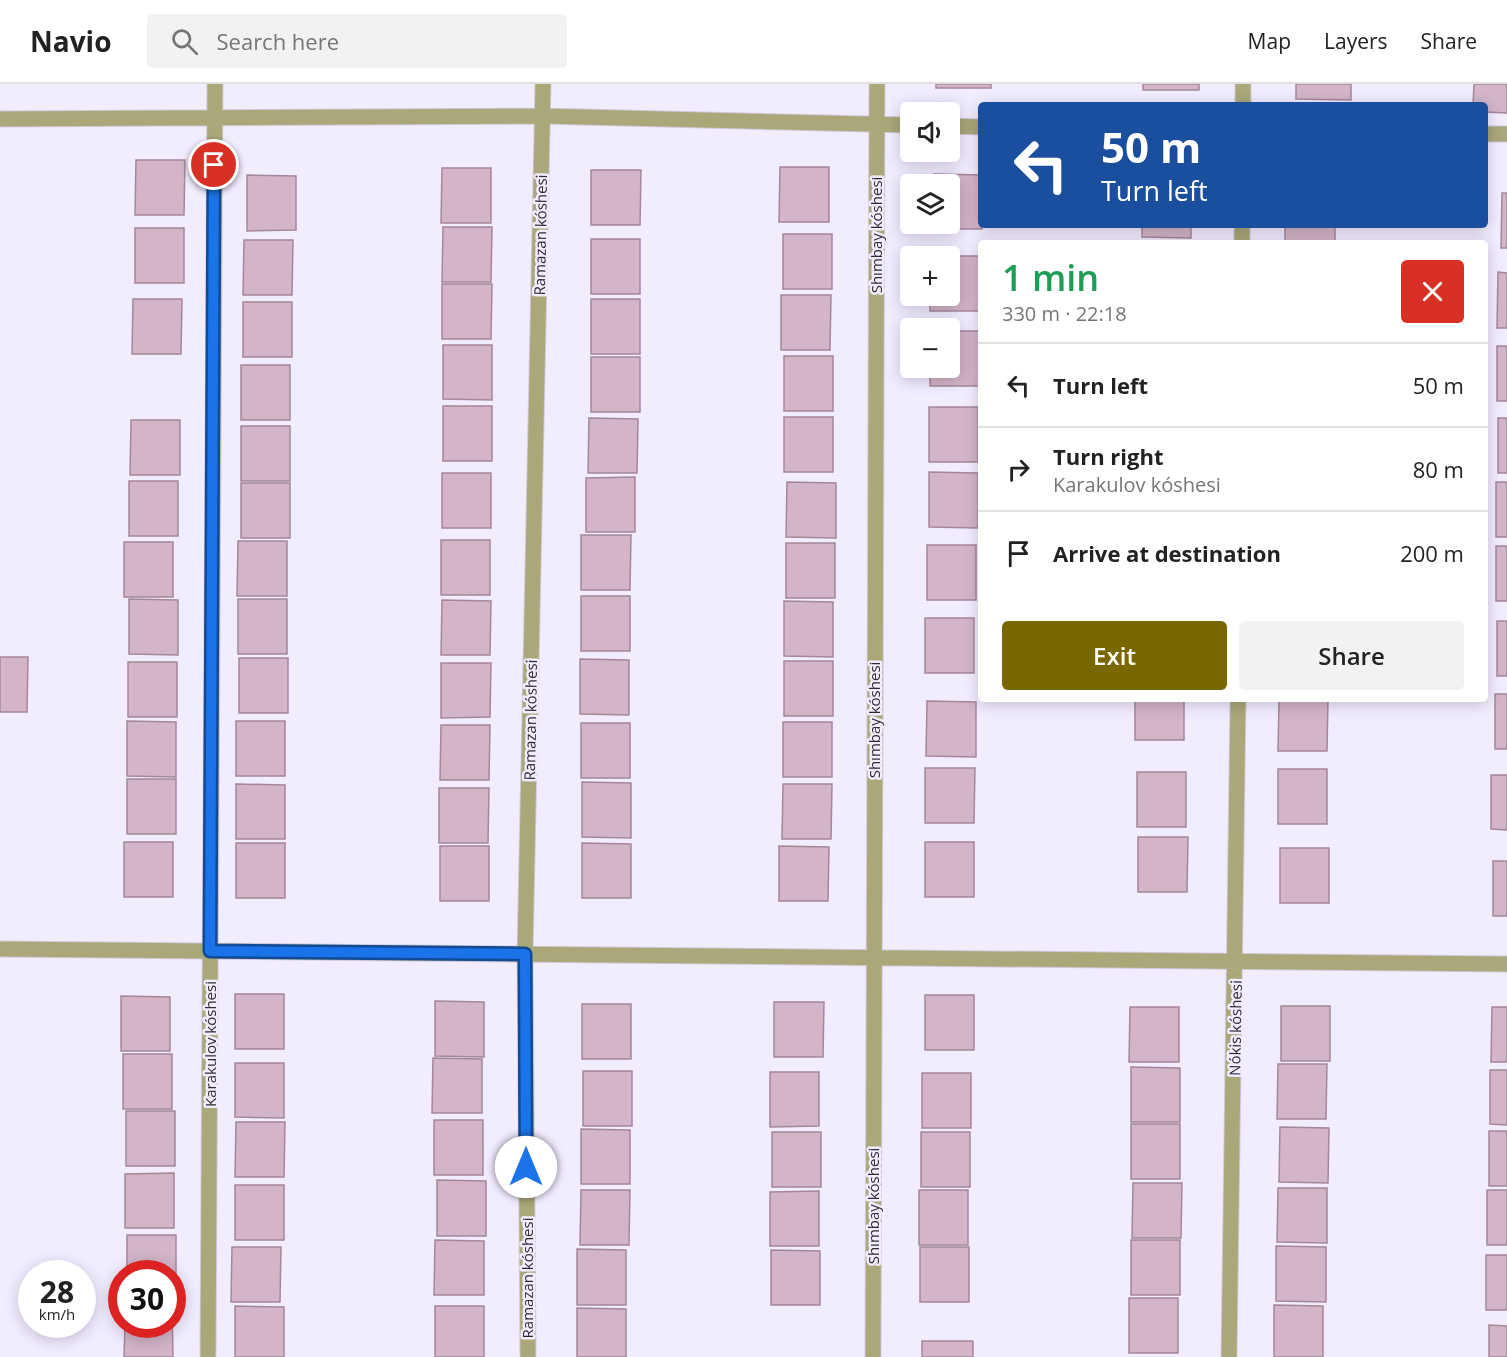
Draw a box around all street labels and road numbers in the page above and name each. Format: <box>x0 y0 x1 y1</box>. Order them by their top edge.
street label: Ramazan kóshesi <box>529 174 551 296</box>
street label: Shımbay kóshesi <box>866 177 886 293</box>
street label: Ramazan kóshesi <box>519 659 541 781</box>
street label: Shımbay kóshesi <box>864 662 884 778</box>
street label: Nókis kóshesi <box>1224 980 1246 1076</box>
street label: Karakulov kóshesi <box>200 981 220 1107</box>
street label: Shımbay kóshesi <box>863 1148 883 1264</box>
street label: Ramazan kóshesi <box>517 1218 537 1338</box>

